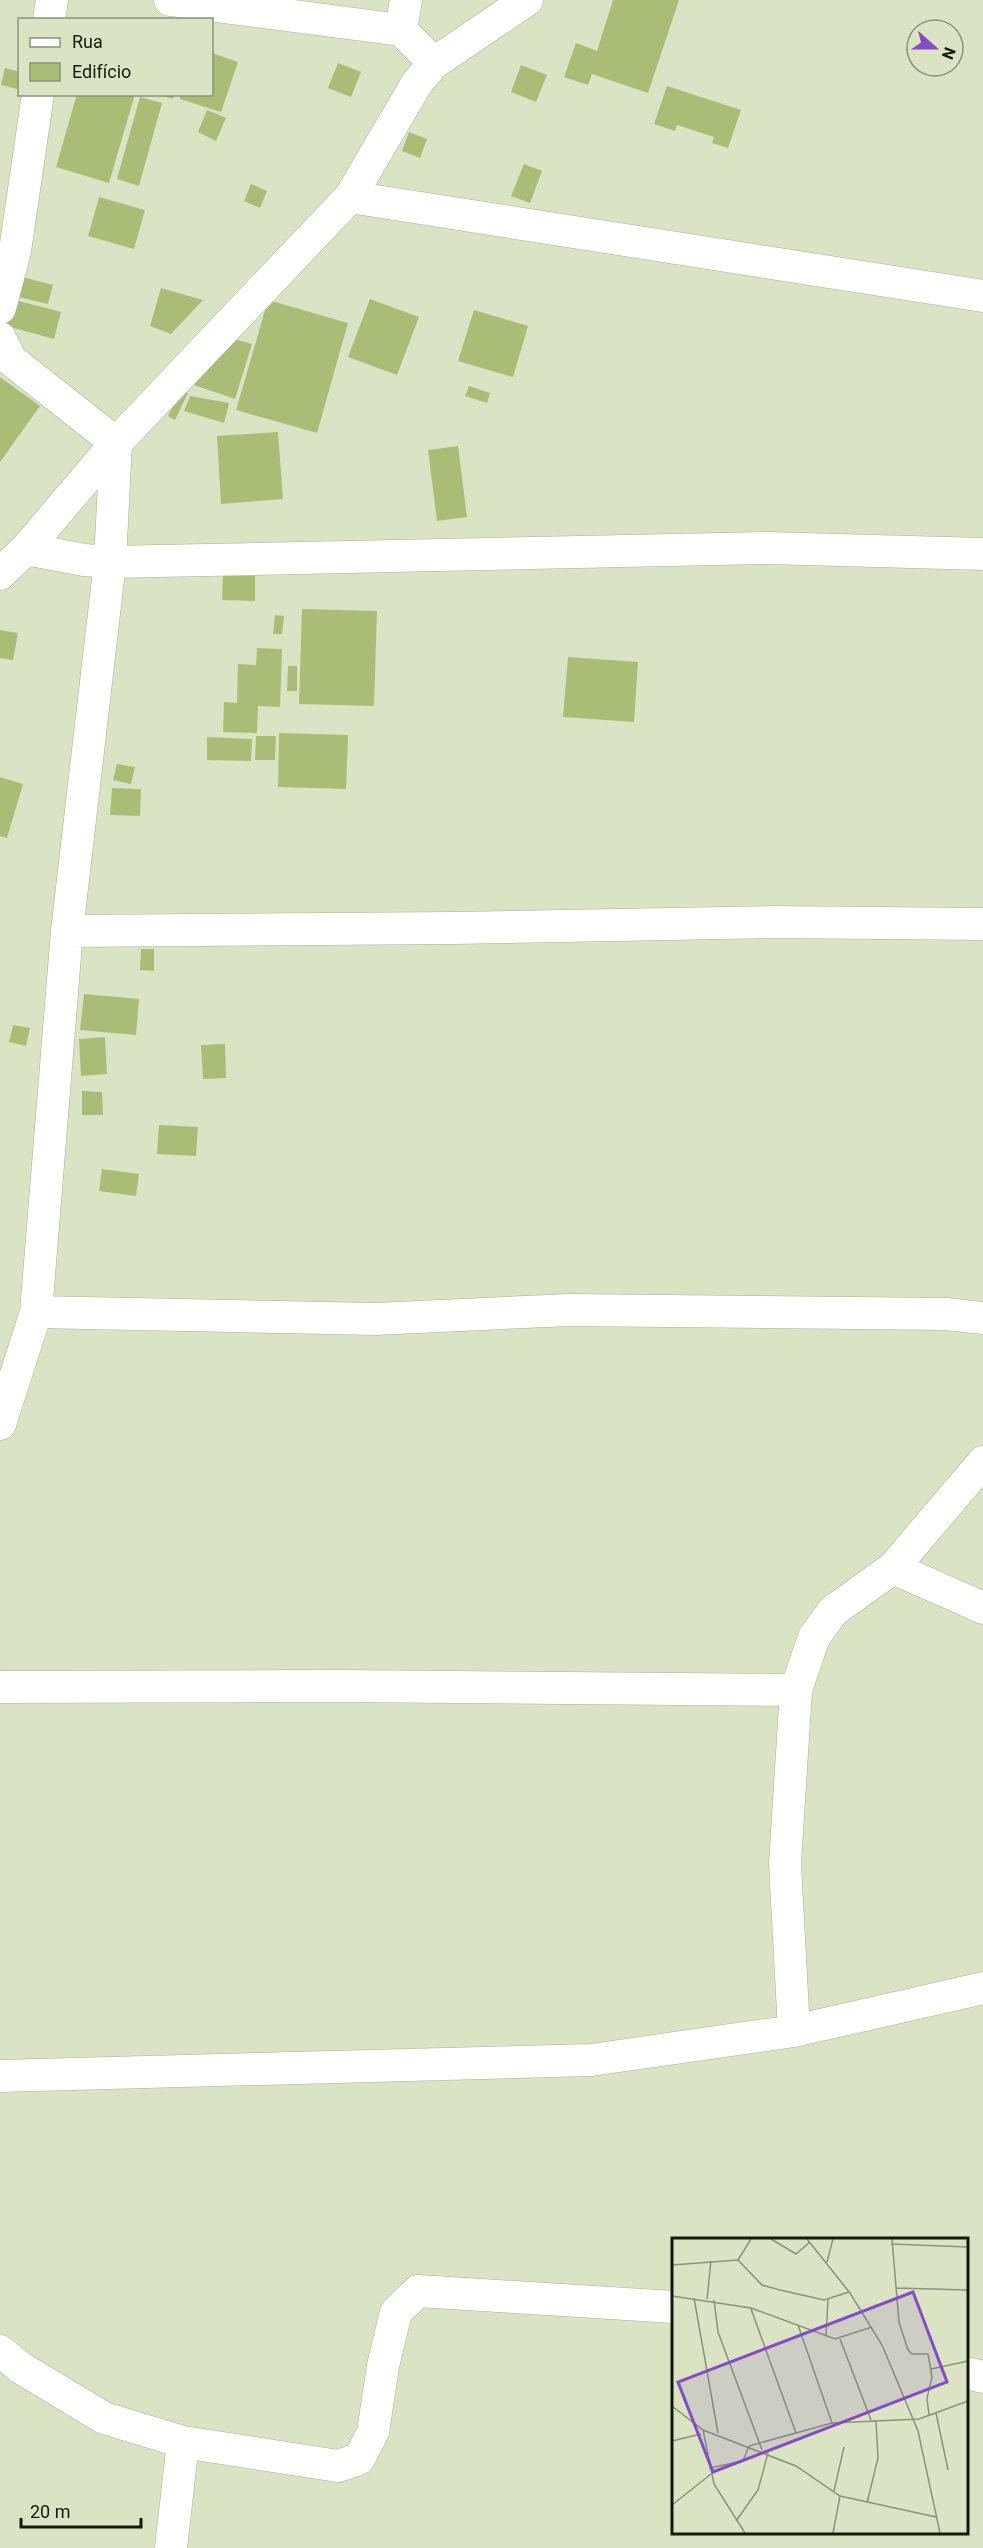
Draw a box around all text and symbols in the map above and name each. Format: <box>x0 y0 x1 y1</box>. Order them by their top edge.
legend <box>18 18 213 96</box>
north arrow <box>905 18 965 78</box>
text: Rua <box>72 31 103 52</box>
text: N <box>938 45 959 62</box>
text: Edifício <box>72 61 131 82</box>
inset map <box>672 2238 968 2533</box>
scale bar <box>21 2491 141 2529</box>
text: 20 m <box>30 2501 70 2522</box>

